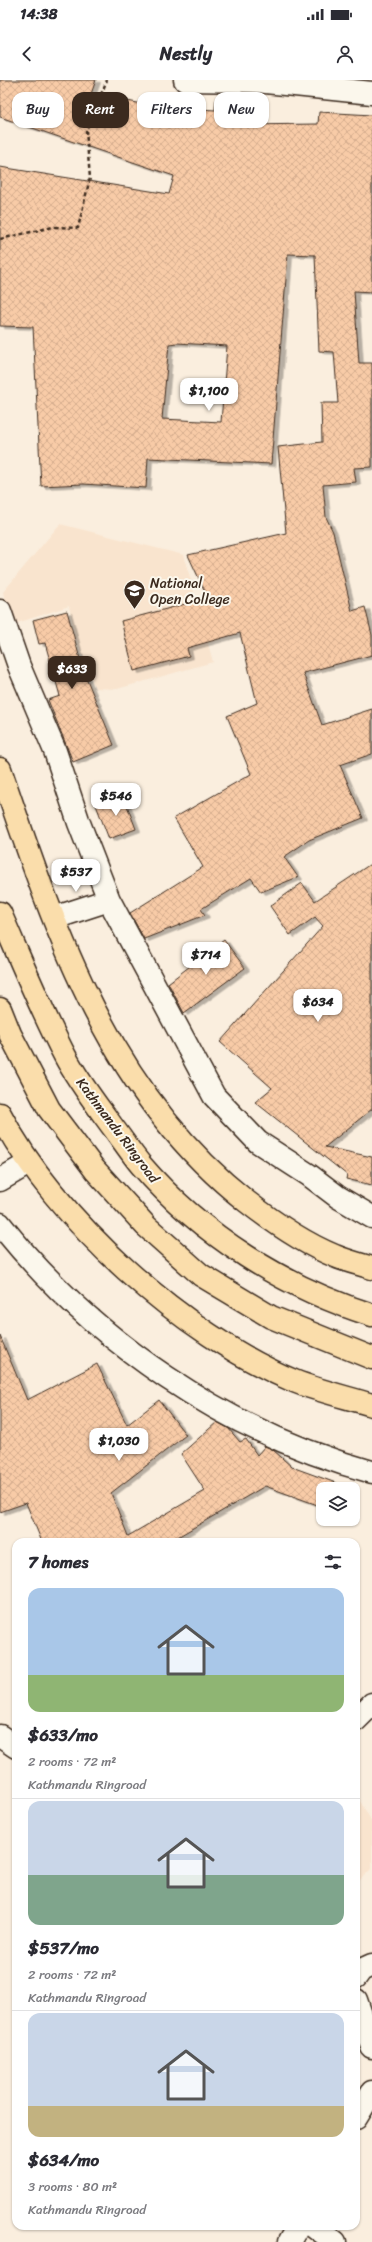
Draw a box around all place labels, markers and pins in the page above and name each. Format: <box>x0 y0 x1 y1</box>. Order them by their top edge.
pin: $1,100 <box>176 378 242 412</box>
place label: National Open College <box>150 571 230 612</box>
school or university icon: National Open College <box>122 578 148 611</box>
pin: $633 <box>48 656 96 690</box>
pin: $546 <box>92 783 140 817</box>
pin: $537 <box>52 859 100 893</box>
pin: $714 <box>182 942 230 976</box>
pin: $634 <box>294 989 342 1023</box>
pin: $1,030 <box>86 1428 152 1462</box>

